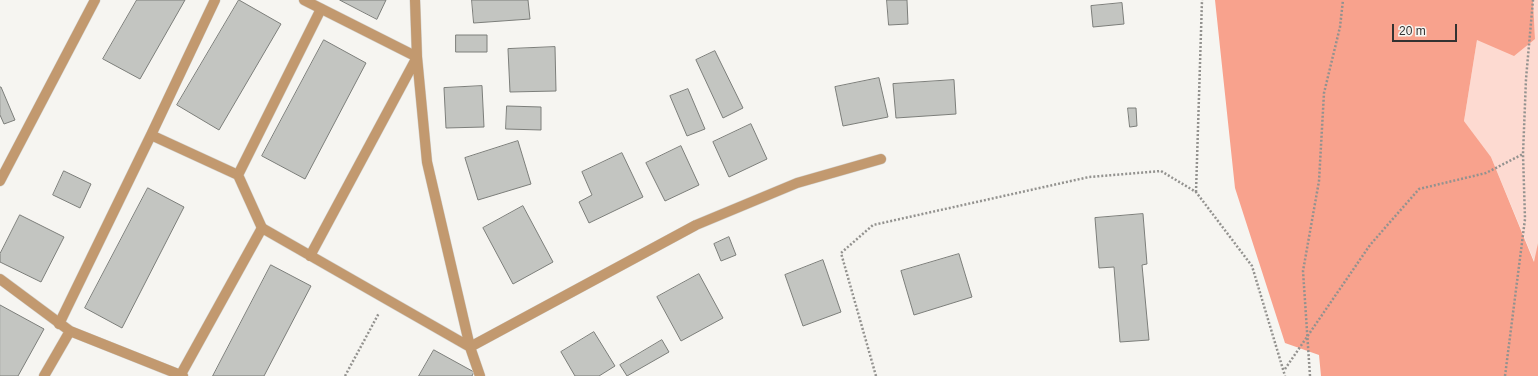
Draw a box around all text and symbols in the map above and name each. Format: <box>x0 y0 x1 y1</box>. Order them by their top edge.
scale bar <box>1394 16 1459 42</box>
text: 20 m <box>1399 24 1426 38</box>

